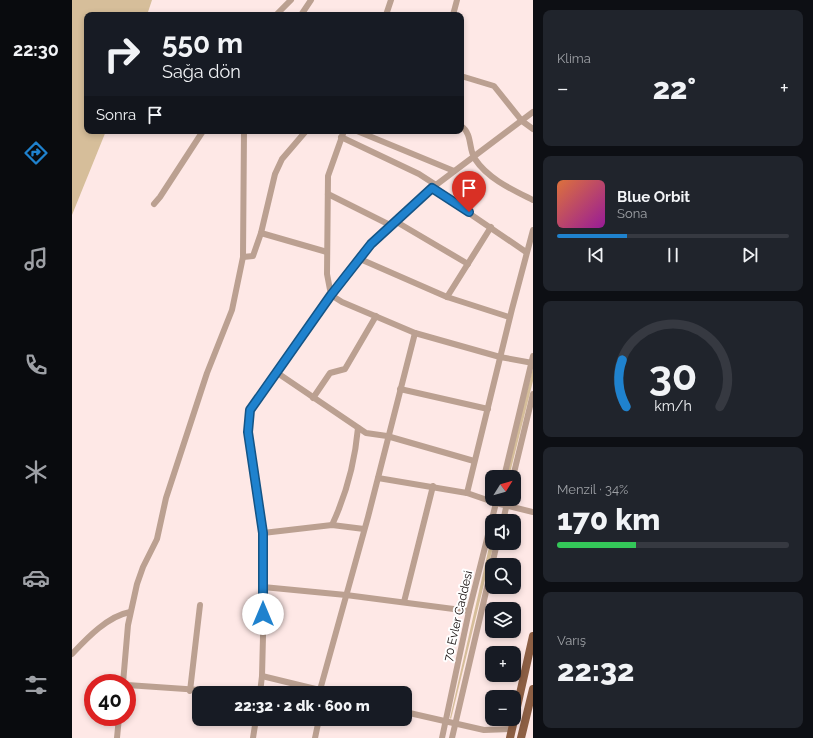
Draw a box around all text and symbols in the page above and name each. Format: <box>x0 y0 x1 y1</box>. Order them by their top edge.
text: 550 m <box>162 27 243 60</box>
icon: right <box>96 28 148 80</box>
text: 22:30 <box>13 39 59 60</box>
text: Klima <box>557 51 591 66</box>
text: Sağa dön <box>162 61 241 82</box>
text: 22° <box>653 71 696 106</box>
text: − <box>557 75 569 101</box>
text: + <box>780 75 789 101</box>
icon: arrive <box>144 104 166 126</box>
text: Sonra <box>96 106 136 124</box>
icon: directions <box>22 139 50 167</box>
pin <box>452 171 486 212</box>
icon: arrive <box>458 177 480 199</box>
text: Blue Orbit <box>617 188 690 206</box>
text: Sona <box>617 206 647 221</box>
icon: previous <box>585 244 607 266</box>
icon: pause <box>662 244 684 266</box>
icon: next <box>739 244 761 266</box>
icon: music <box>22 245 50 273</box>
icon: phone <box>22 351 50 379</box>
text: 30 <box>649 351 697 400</box>
text: km/h <box>654 398 692 414</box>
icon: climate <box>22 458 50 486</box>
north arrow <box>485 470 521 506</box>
map controls <box>485 470 521 726</box>
text: Menzil · 34% <box>557 482 628 497</box>
text: 170 km <box>557 502 660 537</box>
button: sound <box>485 514 521 550</box>
button: search <box>485 558 521 594</box>
icon: car <box>22 564 50 592</box>
street label: 70 Evler Caddesi <box>441 569 475 663</box>
position arrow <box>242 593 284 635</box>
button: layers <box>485 602 521 638</box>
text: Varış <box>557 633 586 648</box>
button: + <box>485 646 521 682</box>
text: 22:32 <box>557 653 635 688</box>
icon: filters <box>22 671 50 699</box>
speed limit sign: 40 <box>84 674 136 726</box>
button: − <box>485 690 521 726</box>
text: 22:32 · 2 dk · 600 m <box>234 697 370 715</box>

